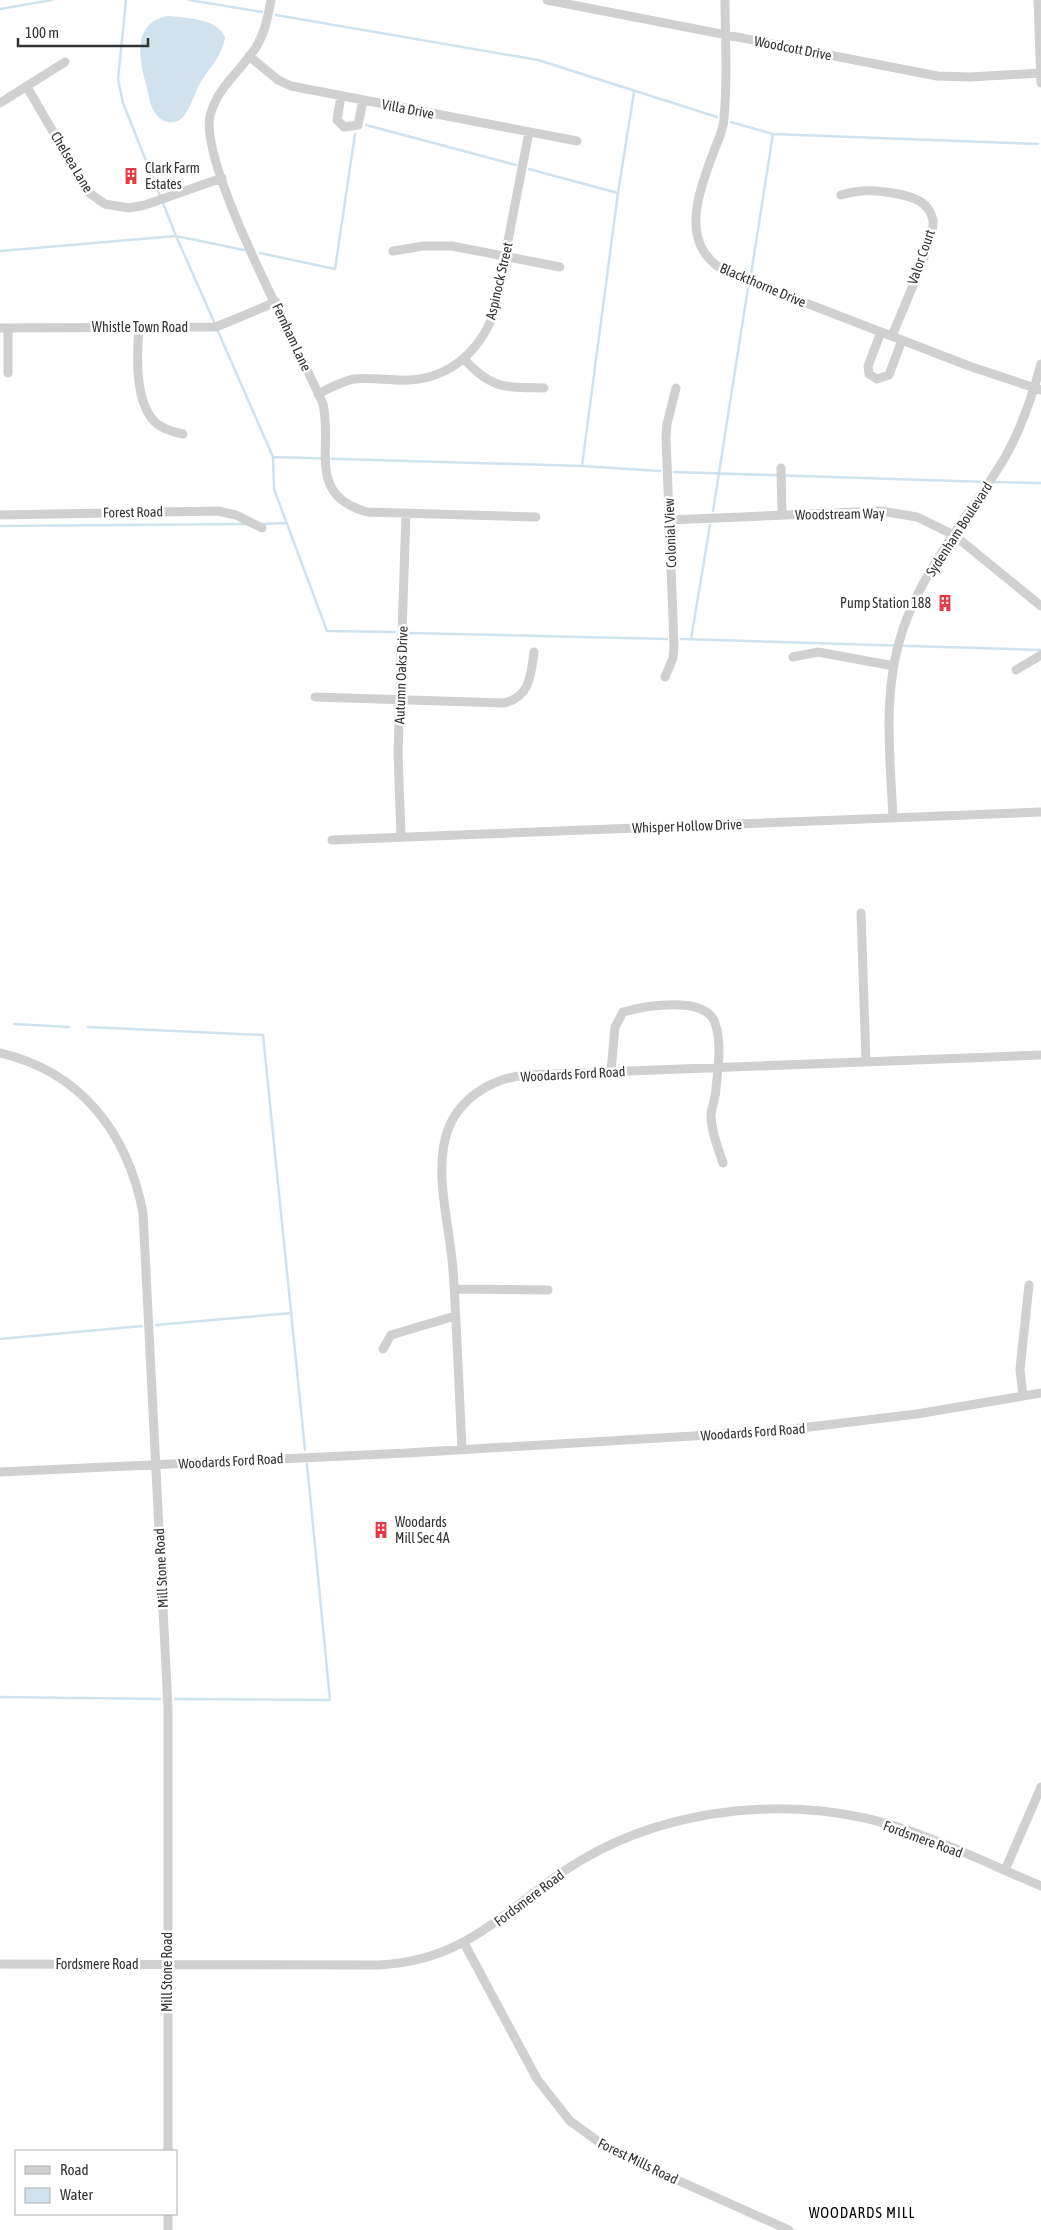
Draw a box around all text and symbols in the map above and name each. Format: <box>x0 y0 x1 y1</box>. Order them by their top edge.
scale bar <box>18 15 148 47</box>
text: 100 m <box>25 24 59 41</box>
street label: Woodcott Drive <box>753 33 833 63</box>
street label: Villa Drive <box>380 96 436 122</box>
street label: Chelsea Lane <box>48 129 96 195</box>
place label: Clark Farm Estates <box>145 160 200 192</box>
building icon: Clark Farm Estates <box>121 166 141 186</box>
street label: Valor Court <box>904 228 938 286</box>
street label: Aspinock Street <box>482 241 516 321</box>
street label: Blackthorne Drive <box>718 260 808 310</box>
street label: Fernham Lane <box>269 301 315 373</box>
street label: Whistle Town Road <box>92 319 188 335</box>
street label: Sydenham Boulevard <box>923 479 995 579</box>
street label: Colonial View <box>661 497 679 568</box>
street label: Forest Road <box>103 503 163 521</box>
street label: Woodstream Way <box>795 505 885 523</box>
building icon: Pump Station 188 <box>935 593 955 613</box>
place label: Pump Station 188 <box>840 595 931 611</box>
street label: Autumn Oaks Drive <box>391 626 411 724</box>
street label: Whisper Hollow Drive <box>632 816 742 836</box>
street label: Woodards Ford Road <box>520 1063 626 1085</box>
street label: Woodards Ford Road <box>700 1420 806 1444</box>
street label: Woodards Ford Road <box>178 1450 284 1472</box>
place label: Woodards Mill Sec 4A <box>395 1514 450 1546</box>
building icon: Woodards Mill Sec 4A <box>371 1520 391 1540</box>
street label: Mill Stone Road <box>151 1528 171 1608</box>
street label: Fordsmere Road <box>881 1817 965 1861</box>
street label: Fordsmere Road <box>491 1867 567 1929</box>
street label: Mill Stone Road <box>159 1932 175 2012</box>
street label: Fordsmere Road <box>55 1956 139 1972</box>
street label: Forest Mills Road <box>595 2135 681 2187</box>
legend <box>15 2150 178 2215</box>
text: Road <box>60 2161 89 2178</box>
text: Water <box>60 2186 93 2203</box>
district label: WOODARDS MILL <box>809 2204 915 2221</box>

